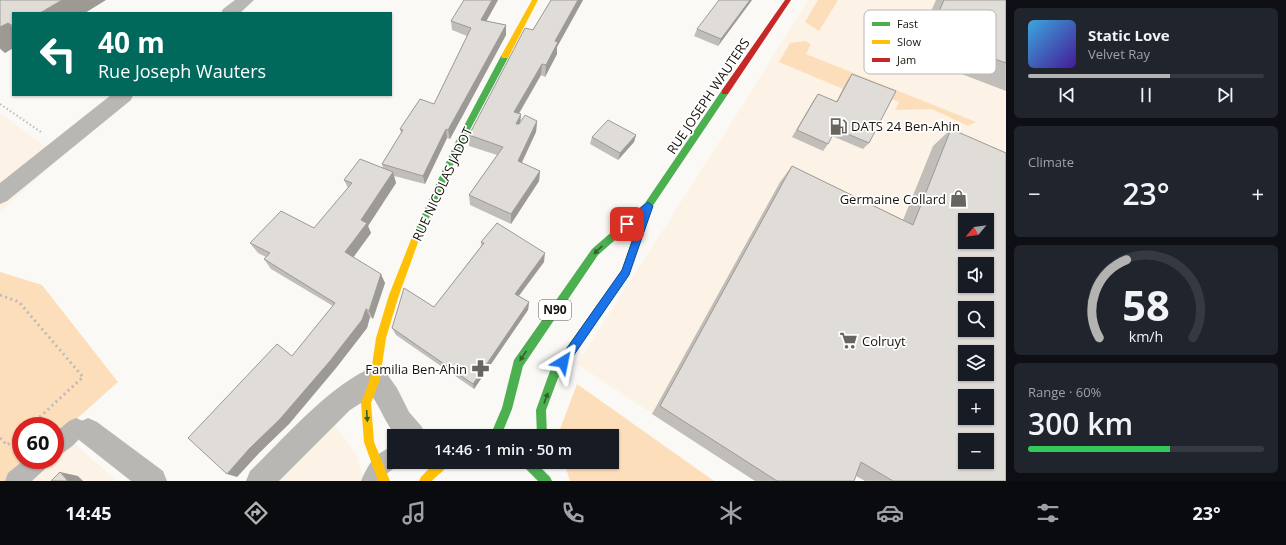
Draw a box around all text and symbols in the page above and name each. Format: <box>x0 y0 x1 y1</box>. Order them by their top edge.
legend <box>864 10 996 74</box>
text: Fast <box>897 16 918 31</box>
text: 40 m <box>98 23 165 61</box>
text: Static Love <box>1088 25 1170 45</box>
icon: left <box>32 28 84 80</box>
text: Slow <box>897 34 921 49</box>
street label: RUE JOSEPH WAUTERS <box>662 35 754 157</box>
text: Velvet Ray <box>1088 45 1150 63</box>
text: Jam <box>896 52 916 67</box>
text: Rue Joseph Wauters <box>98 59 266 83</box>
icon: previous <box>1056 84 1078 106</box>
icon: pause <box>1135 84 1157 106</box>
icon: next <box>1214 84 1236 106</box>
fuel station icon: DATS 24 Ben-Ahin <box>828 116 848 136</box>
place label: DATS 24 Ben-Ahin <box>851 117 960 135</box>
street label: RUE NICOLAS JADOT <box>408 123 477 244</box>
text: Climate <box>1028 153 1074 171</box>
text: 23° <box>1122 173 1170 214</box>
text: − <box>1028 178 1041 208</box>
text: + <box>1251 178 1264 208</box>
shop icon: Germaine Collard <box>949 189 969 209</box>
place label: Germaine Collard <box>840 190 946 208</box>
pin <box>610 207 644 241</box>
icon: arrive <box>616 213 638 235</box>
north arrow <box>958 213 994 249</box>
map controls <box>958 213 994 469</box>
one-way arrow <box>593 245 603 254</box>
button: sound <box>958 257 994 293</box>
text: 58 <box>1122 276 1170 332</box>
road number: N90 <box>539 300 571 320</box>
button: search <box>958 301 994 337</box>
text: km/h <box>1129 326 1163 345</box>
supermarket icon: Colruyt <box>839 331 859 351</box>
place label: Colruyt <box>862 332 906 350</box>
position arrow <box>542 341 584 383</box>
button: layers <box>958 345 994 381</box>
one-way arrow <box>519 351 527 361</box>
pharmacy icon: Familia Ben-Ahin <box>470 359 490 379</box>
place label: Familia Ben-Ahin <box>365 360 467 378</box>
text: Range · 60% <box>1028 383 1101 401</box>
button: + <box>958 389 994 425</box>
one-way arrow <box>543 391 549 403</box>
text: 300 km <box>1028 403 1133 444</box>
one-way arrow <box>363 410 370 422</box>
speed limit sign: 60 <box>12 417 64 469</box>
button: − <box>958 433 994 469</box>
text: 14:46 · 1 min · 50 m <box>434 439 572 459</box>
icon: directions <box>242 499 270 527</box>
icon: music <box>400 499 428 527</box>
icon: phone <box>559 499 587 527</box>
icon: climate <box>717 499 745 527</box>
icon: car <box>876 499 904 527</box>
icon: filters <box>1034 499 1062 527</box>
text: 14:45 <box>65 501 112 525</box>
text: 23° <box>1192 501 1221 525</box>

